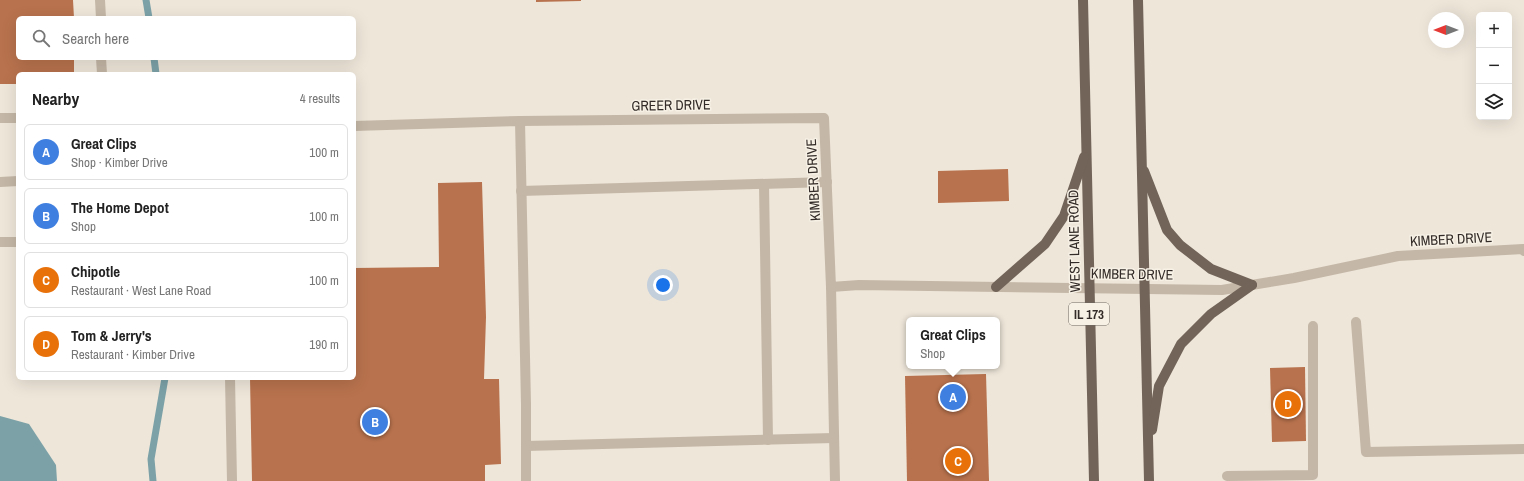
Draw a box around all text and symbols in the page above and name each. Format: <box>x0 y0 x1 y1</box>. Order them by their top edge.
north arrow <box>1428 12 1464 48</box>
map controls <box>1476 12 1512 120</box>
button: + <box>1476 12 1512 48</box>
search box <box>16 16 356 60</box>
icon: search <box>30 27 52 49</box>
text: Search here <box>62 28 129 49</box>
button: − <box>1476 48 1512 84</box>
button: layers <box>1476 84 1512 120</box>
text: Nearby <box>32 87 79 110</box>
text: 4 results <box>300 90 340 107</box>
street label: GREER DRIVE <box>631 95 711 115</box>
text: Great Clips <box>71 133 137 154</box>
street label: KIMBER DRIVE <box>802 138 824 222</box>
text: A <box>42 144 50 161</box>
text: 100 m <box>309 144 339 161</box>
text: Shop · Kimber Drive <box>71 154 168 171</box>
street label: WEST LANE ROAD <box>1064 190 1084 292</box>
text: The Home Depot <box>71 197 169 218</box>
text: B <box>42 208 50 225</box>
text: 100 m <box>309 208 339 225</box>
text: Shop <box>71 218 96 235</box>
street label: KIMBER DRIVE <box>1409 228 1493 250</box>
text: Chipotle <box>71 261 120 282</box>
street label: KIMBER DRIVE <box>1091 264 1173 284</box>
text: C <box>42 272 50 289</box>
text: 100 m <box>309 272 339 289</box>
your location <box>653 275 673 295</box>
text: Restaurant · West Lane Road <box>71 282 211 299</box>
road number: IL 173 <box>1069 303 1109 325</box>
popup <box>906 317 1000 369</box>
text: Great Clips <box>920 324 986 345</box>
text: Tom & Jerry's <box>71 325 152 346</box>
text: D <box>42 336 50 353</box>
text: 190 m <box>309 336 339 353</box>
text: Shop <box>920 345 945 362</box>
text: Restaurant · Kimber Drive <box>71 346 195 363</box>
pin: A <box>940 382 966 412</box>
pin: D <box>1275 389 1301 419</box>
pin: B <box>362 407 388 437</box>
pin: C <box>945 446 971 476</box>

